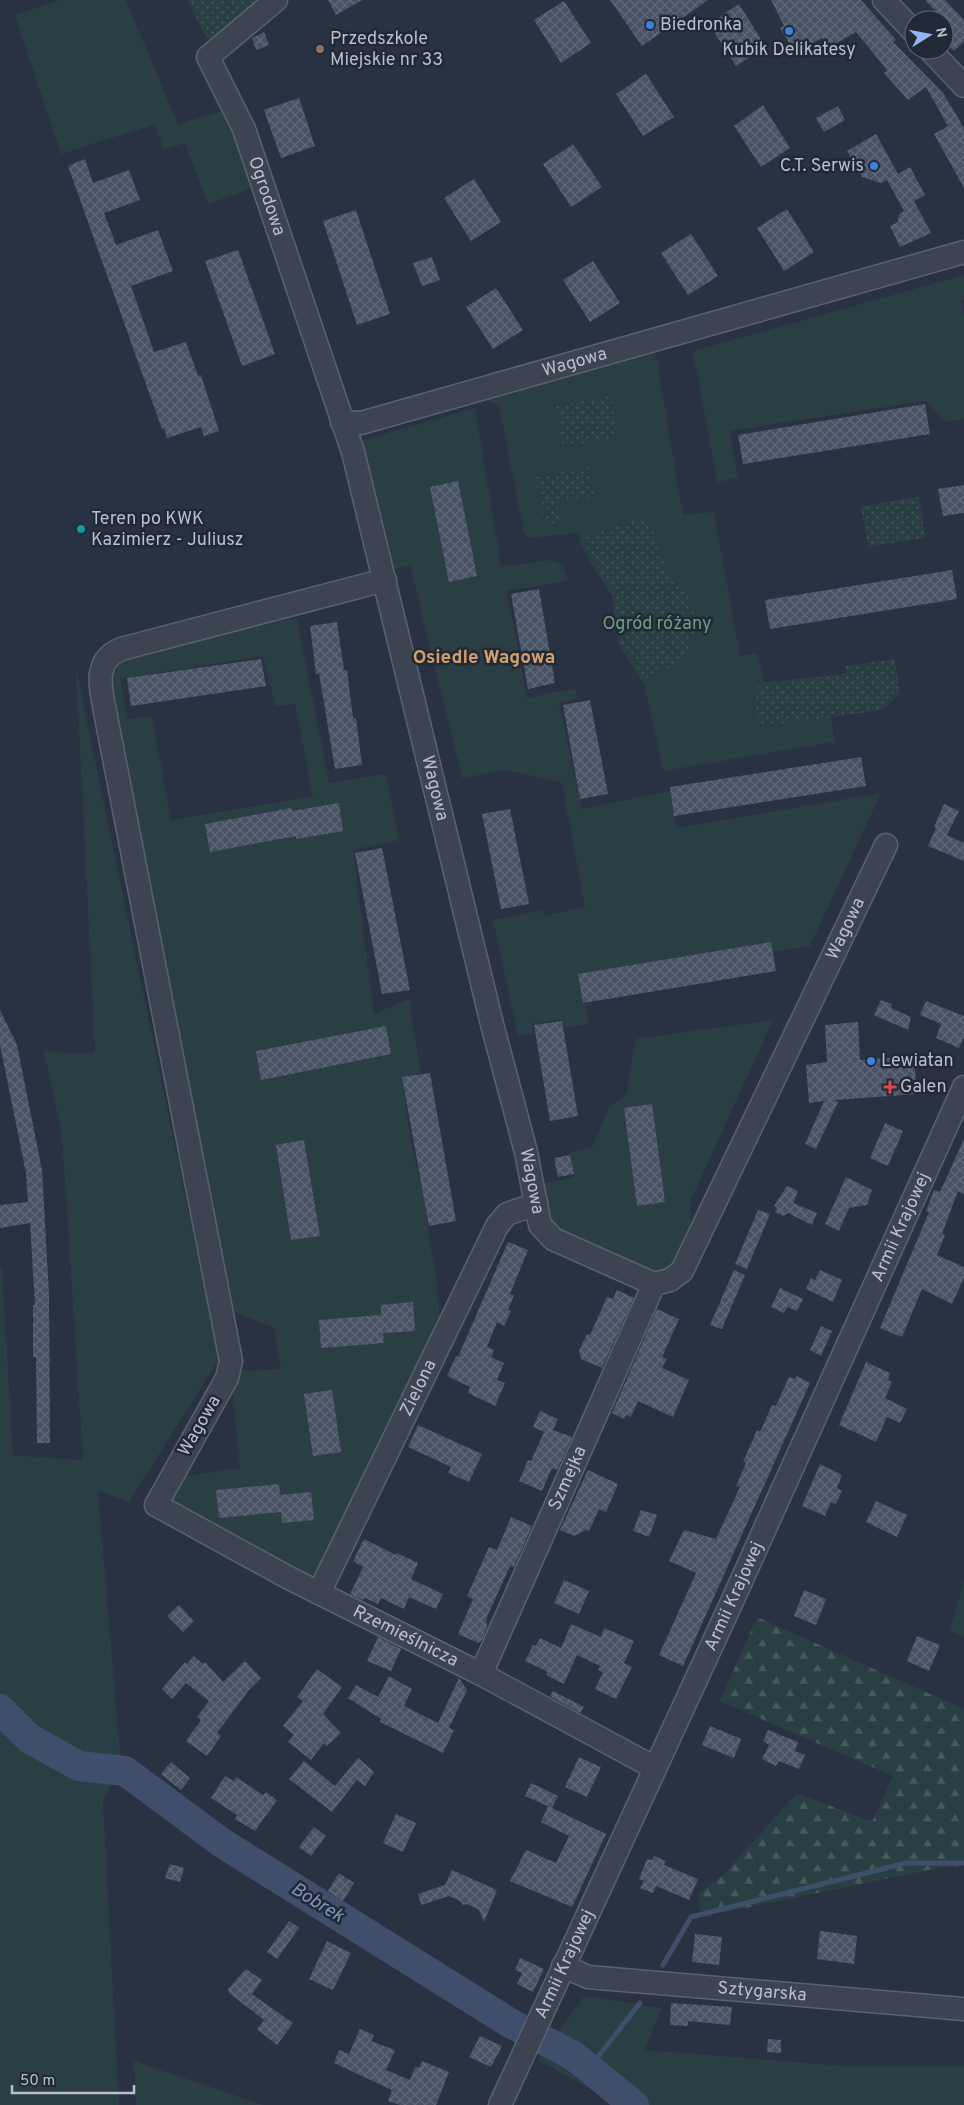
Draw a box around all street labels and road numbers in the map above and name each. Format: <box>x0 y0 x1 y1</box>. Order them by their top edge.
street label: Ogrodowa <box>243 153 291 239</box>
street label: Wagowa <box>539 342 610 383</box>
street label: Wagowa <box>416 753 454 823</box>
street label: Wagowa <box>821 894 871 964</box>
street label: Wagowa <box>514 1146 549 1216</box>
street label: Armii Krajowej <box>866 1169 935 1286</box>
street label: Zielona <box>395 1356 442 1420</box>
street label: Wagowa <box>173 1391 227 1461</box>
street label: Szmejka <box>543 1443 592 1514</box>
street label: Armii Krajowej <box>699 1538 769 1655</box>
street label: Rzemieślnicza <box>349 1600 462 1672</box>
street label: Armii Krajowej <box>530 1906 600 2023</box>
street label: Sztygarska <box>716 1977 808 2007</box>

